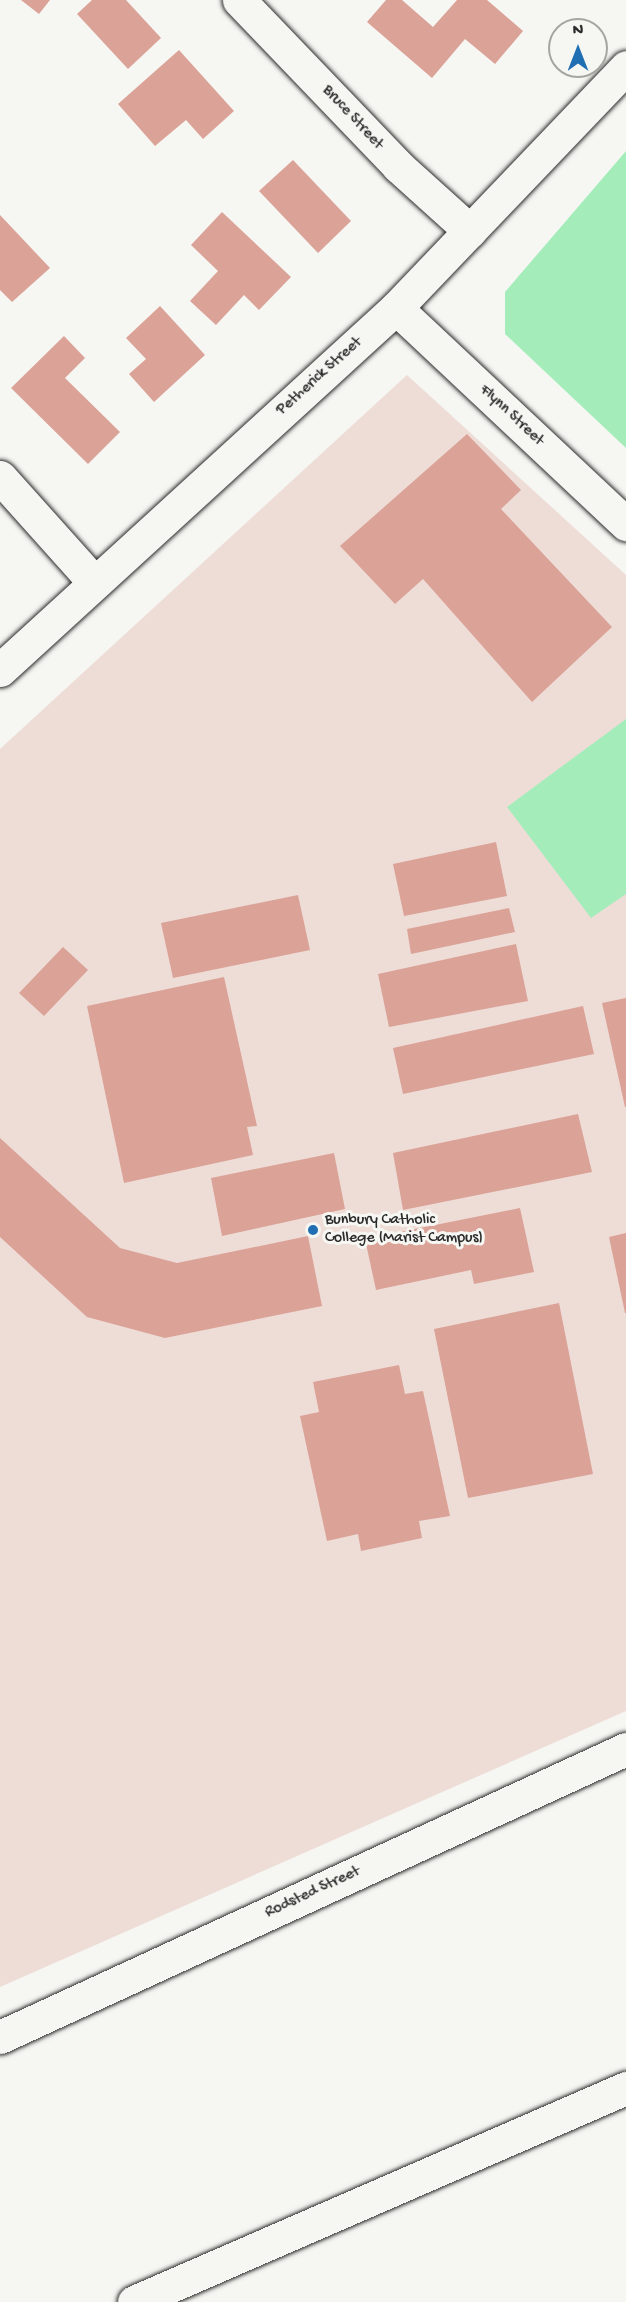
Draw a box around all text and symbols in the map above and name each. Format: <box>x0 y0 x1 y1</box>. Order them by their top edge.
north arrow <box>548 18 608 78</box>
text: N <box>573 22 583 41</box>
street label: Bruce Street <box>317 82 387 154</box>
street label: Petherick Street <box>273 334 367 420</box>
street label: Flynn Street <box>475 381 547 451</box>
place label: Bunbury Catholic College (Marist Campus) <box>325 1211 483 1249</box>
marker: Bunbury Catholic College (Marist Campus) <box>306 1223 320 1237</box>
street label: Rodsted Street <box>262 1863 364 1923</box>

